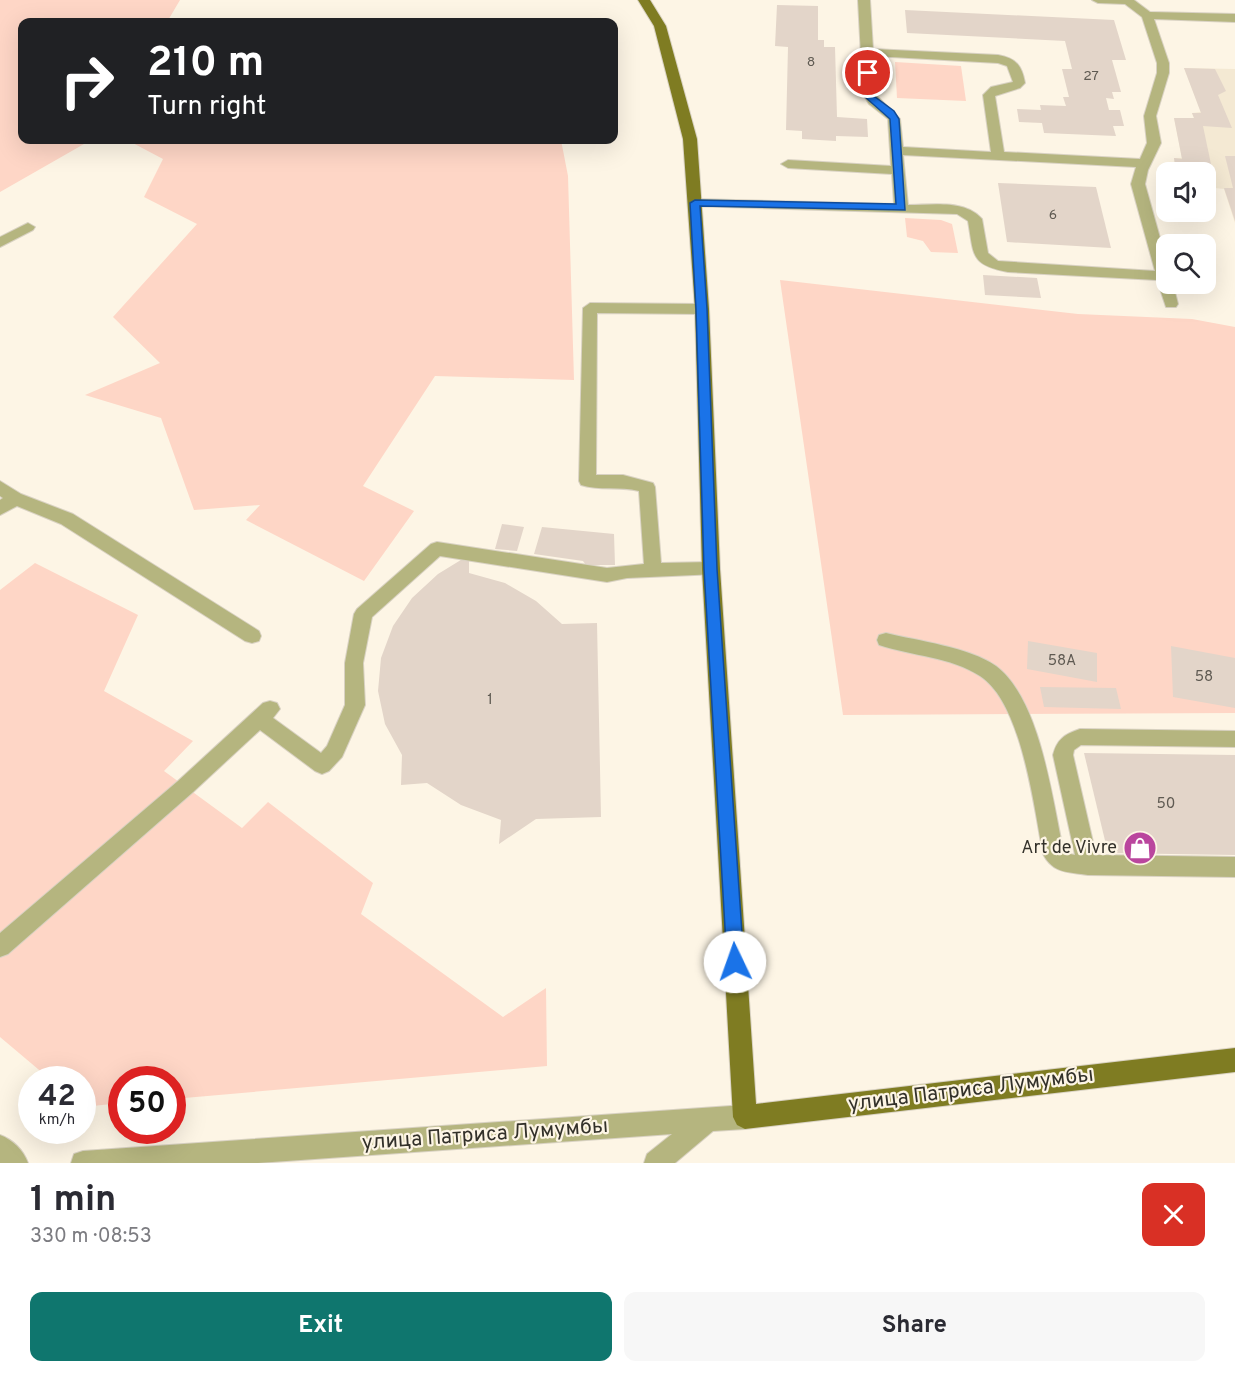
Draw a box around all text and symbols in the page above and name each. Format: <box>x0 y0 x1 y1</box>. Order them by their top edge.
text: 210 m <box>147 38 264 91</box>
icon: right <box>48 42 126 120</box>
pin <box>842 47 893 98</box>
house number: 8 <box>807 54 815 71</box>
icon: arrive <box>851 56 884 89</box>
house number: 27 <box>1083 68 1099 85</box>
text: Turn right <box>147 90 266 124</box>
map controls <box>1156 162 1216 294</box>
button: sound <box>1156 162 1216 222</box>
house number: 6 <box>1049 207 1057 224</box>
button: search <box>1156 234 1216 294</box>
house number: 58А <box>1048 652 1076 671</box>
house number: 58 <box>1195 668 1213 687</box>
house number: 1 <box>487 691 493 710</box>
house number: 50 <box>1157 795 1175 814</box>
shop icon: Art de Vivre <box>1122 830 1158 866</box>
place label: Art de Vivre <box>1021 837 1117 860</box>
position arrow <box>703 930 767 994</box>
street label: улица Патриса Лумумбы <box>847 1062 1095 1118</box>
speed limit sign: 50 <box>108 1066 186 1144</box>
text: 42 <box>38 1079 76 1116</box>
text: km/h <box>39 1111 75 1130</box>
street label: улица Патриса Лумумбы <box>361 1113 609 1157</box>
text: 1 min <box>30 1178 116 1224</box>
button: close <box>1142 1183 1205 1246</box>
text: 330 m · 08:53 <box>30 1224 152 1250</box>
button: Exit <box>30 1292 612 1361</box>
button: Share <box>624 1292 1205 1361</box>

